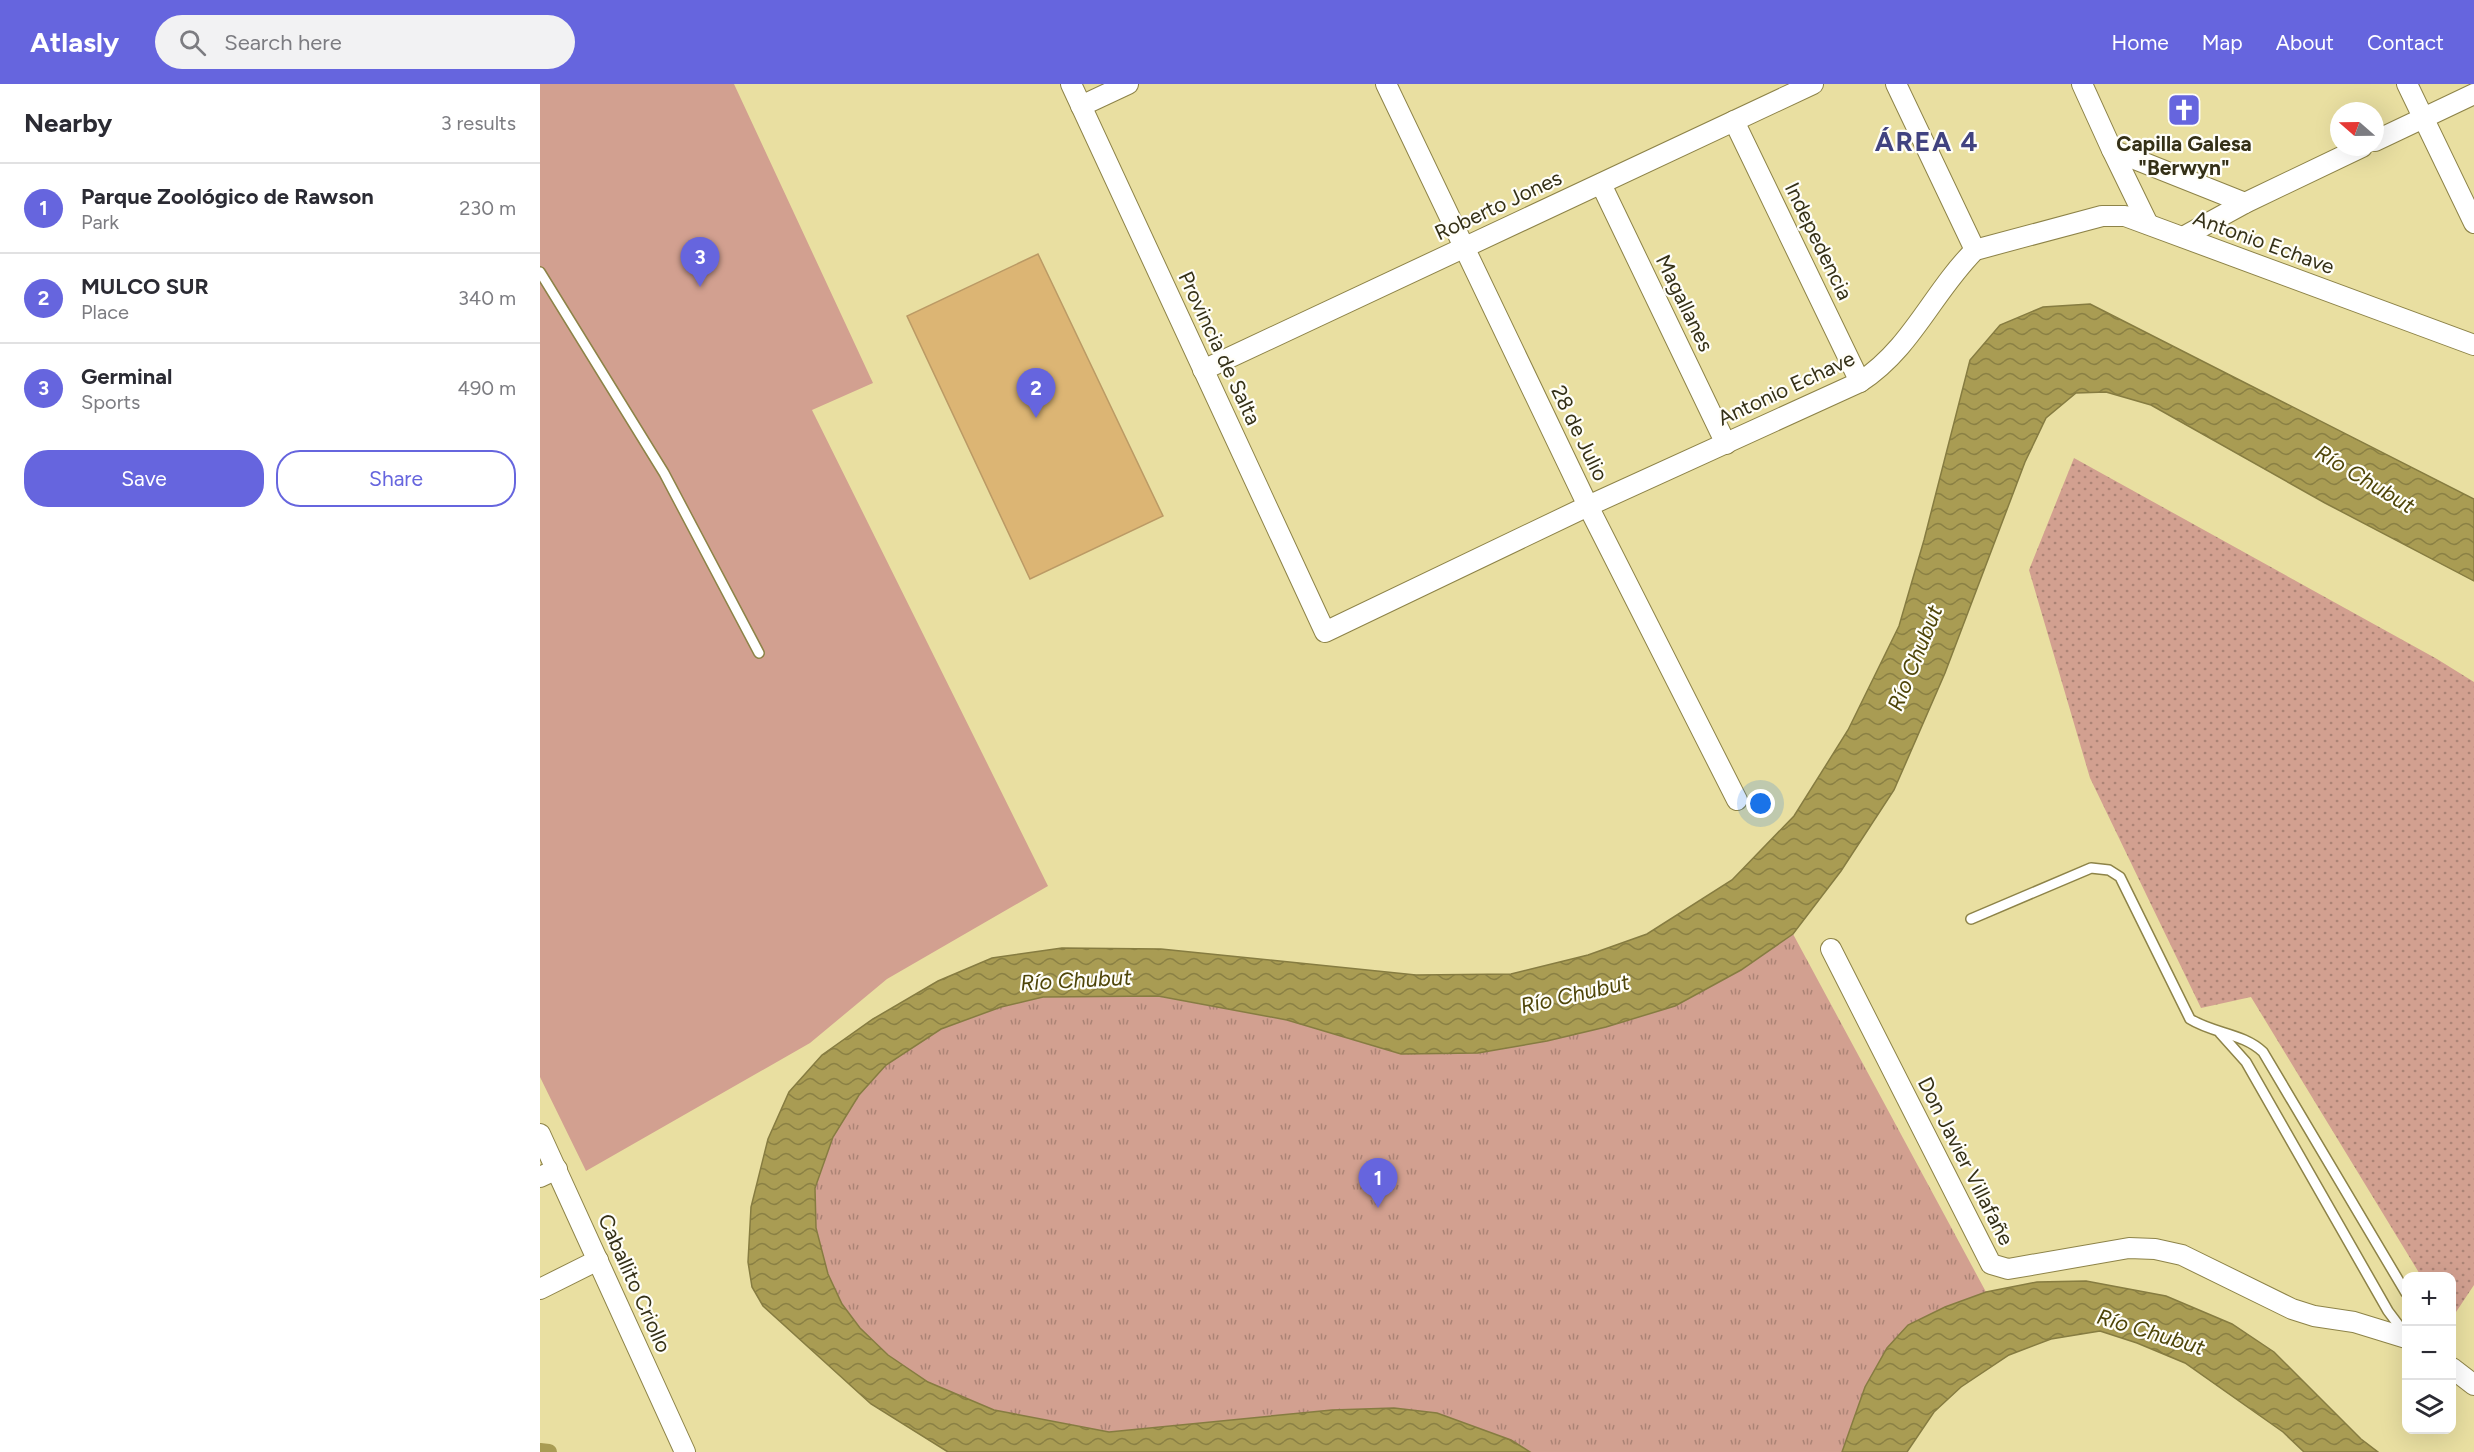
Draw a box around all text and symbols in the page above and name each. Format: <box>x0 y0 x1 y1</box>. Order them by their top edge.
search box <box>155 15 575 69</box>
text: Atlasly <box>30 25 119 59</box>
icon: search <box>176 26 209 59</box>
text: Search here <box>224 29 342 56</box>
text: Home <box>2112 30 2169 55</box>
text: Map <box>2202 30 2243 55</box>
text: About <box>2276 30 2334 55</box>
text: Contact <box>2367 30 2444 55</box>
church icon: Capilla Galesa "Berwyn" <box>2166 92 2202 128</box>
north arrow <box>2330 102 2384 156</box>
text: Nearby <box>24 107 112 139</box>
text: 3 results <box>441 111 516 135</box>
district label: ÁREA 4 <box>1875 125 1979 158</box>
place label: Capilla Galesa "Berwyn" <box>2116 131 2252 180</box>
street label: Roberto Jones <box>1430 165 1566 245</box>
street label: Indepedencia <box>1780 178 1858 304</box>
text: Parque Zoológico de Rawson <box>81 183 374 210</box>
text: 1 <box>39 196 48 220</box>
text: 230 m <box>459 196 516 220</box>
street label: Antonio Echave <box>2190 205 2338 279</box>
text: Park <box>81 210 119 234</box>
pin: 3 <box>680 238 720 287</box>
street label: Magallanes <box>1651 251 1719 355</box>
street label: Provincia de Salta <box>1173 267 1267 429</box>
text: MULCO SUR <box>81 273 209 300</box>
text: 2 <box>38 286 49 310</box>
text: 340 m <box>458 286 516 310</box>
text: Place <box>81 300 129 324</box>
street label: Antonio Echave <box>1714 345 1858 431</box>
text: Germinal <box>81 363 172 390</box>
pin: 2 <box>1016 368 1056 418</box>
text: 3 <box>38 376 49 400</box>
text: 490 m <box>457 376 516 400</box>
street label: 28 de Julio <box>1546 381 1614 485</box>
text: Sports <box>81 390 140 414</box>
water label: Río Chubut <box>2310 439 2420 519</box>
button: Save <box>24 450 264 507</box>
button: Share <box>276 450 516 507</box>
water label: Río Chubut <box>1882 601 1949 715</box>
your location <box>1746 789 1775 818</box>
water label: Río Chubut <box>1020 964 1133 996</box>
water label: Río Chubut <box>1518 968 1633 1020</box>
street label: Don Javier Villafañe <box>1913 1073 2019 1249</box>
pin: 1 <box>1358 1158 1398 1208</box>
street label: Caballito Criollo <box>593 1210 677 1356</box>
map controls <box>2402 1272 2456 1434</box>
button: + <box>2402 1272 2456 1326</box>
water label: Río Chubut <box>2094 1303 2209 1361</box>
button: − <box>2402 1326 2456 1380</box>
button: layers <box>2402 1380 2456 1434</box>

